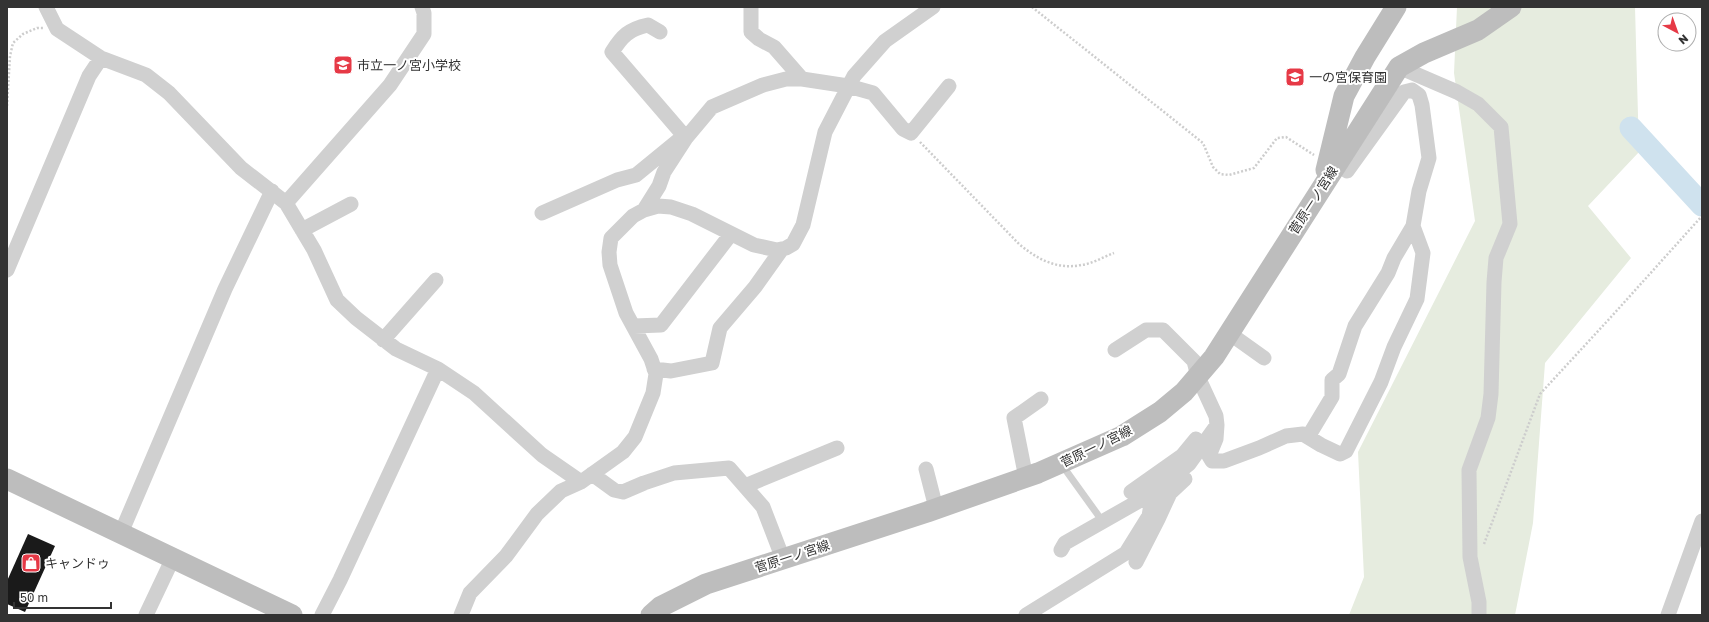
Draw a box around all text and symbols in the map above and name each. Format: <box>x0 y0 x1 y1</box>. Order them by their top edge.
north arrow <box>1657 12 1697 52</box>
text: N <box>1676 32 1691 48</box>
school or university icon: 市立一ノ宮小学校 <box>332 54 354 76</box>
place label: 市立一ノ宮小学校 <box>357 57 461 73</box>
school or university icon: 一の宮保育園 <box>1284 66 1306 88</box>
place label: 一の宮保育園 <box>1309 69 1387 85</box>
street label: 菅原一ノ宮線 <box>1285 163 1341 237</box>
street label: 菅原一ノ宮線 <box>1057 422 1135 470</box>
street label: 菅原一ノ宮線 <box>752 536 832 576</box>
shop icon: キャンドゥ <box>20 552 42 574</box>
place label: キャンドゥ <box>45 555 110 571</box>
scale bar <box>14 584 111 610</box>
text: 50 m <box>20 590 48 605</box>

